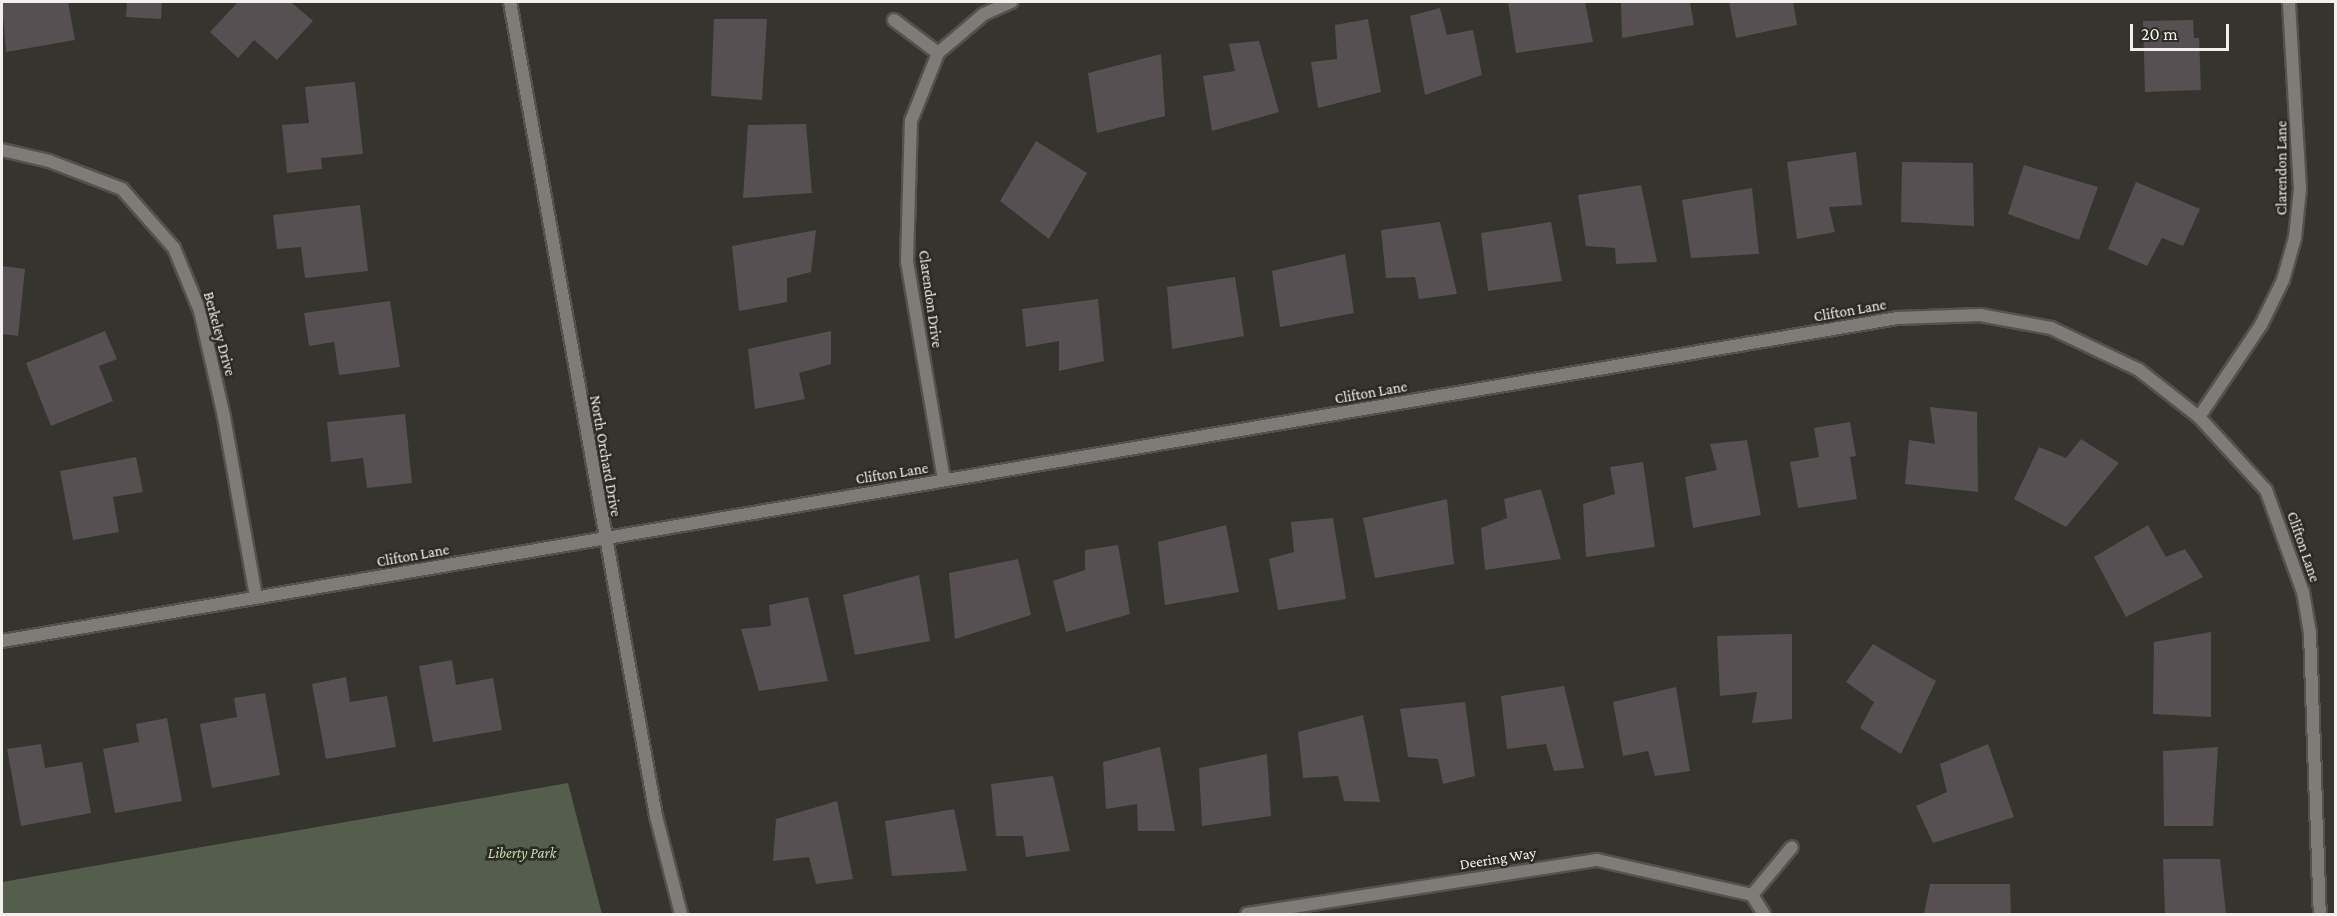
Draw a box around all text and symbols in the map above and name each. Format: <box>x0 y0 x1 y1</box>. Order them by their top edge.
scale bar <box>2133 12 2232 50</box>
text: 20 m <box>2141 24 2178 44</box>
street label: Clarendon Lane <box>2273 121 2291 215</box>
street label: Clarendon Drive <box>914 249 946 349</box>
street label: Berkeley Drive <box>199 290 239 378</box>
street label: Clifton Lane <box>1812 296 1888 326</box>
street label: Clifton Lane <box>1333 378 1409 408</box>
street label: North Orchard Drive <box>585 394 625 518</box>
street label: Clifton Lane <box>854 459 930 489</box>
street label: Clifton Lane <box>2283 509 2323 585</box>
street label: Clifton Lane <box>375 541 451 571</box>
street label: Deering Way <box>1458 844 1538 874</box>
park label: Liberty Park <box>488 845 556 863</box>

